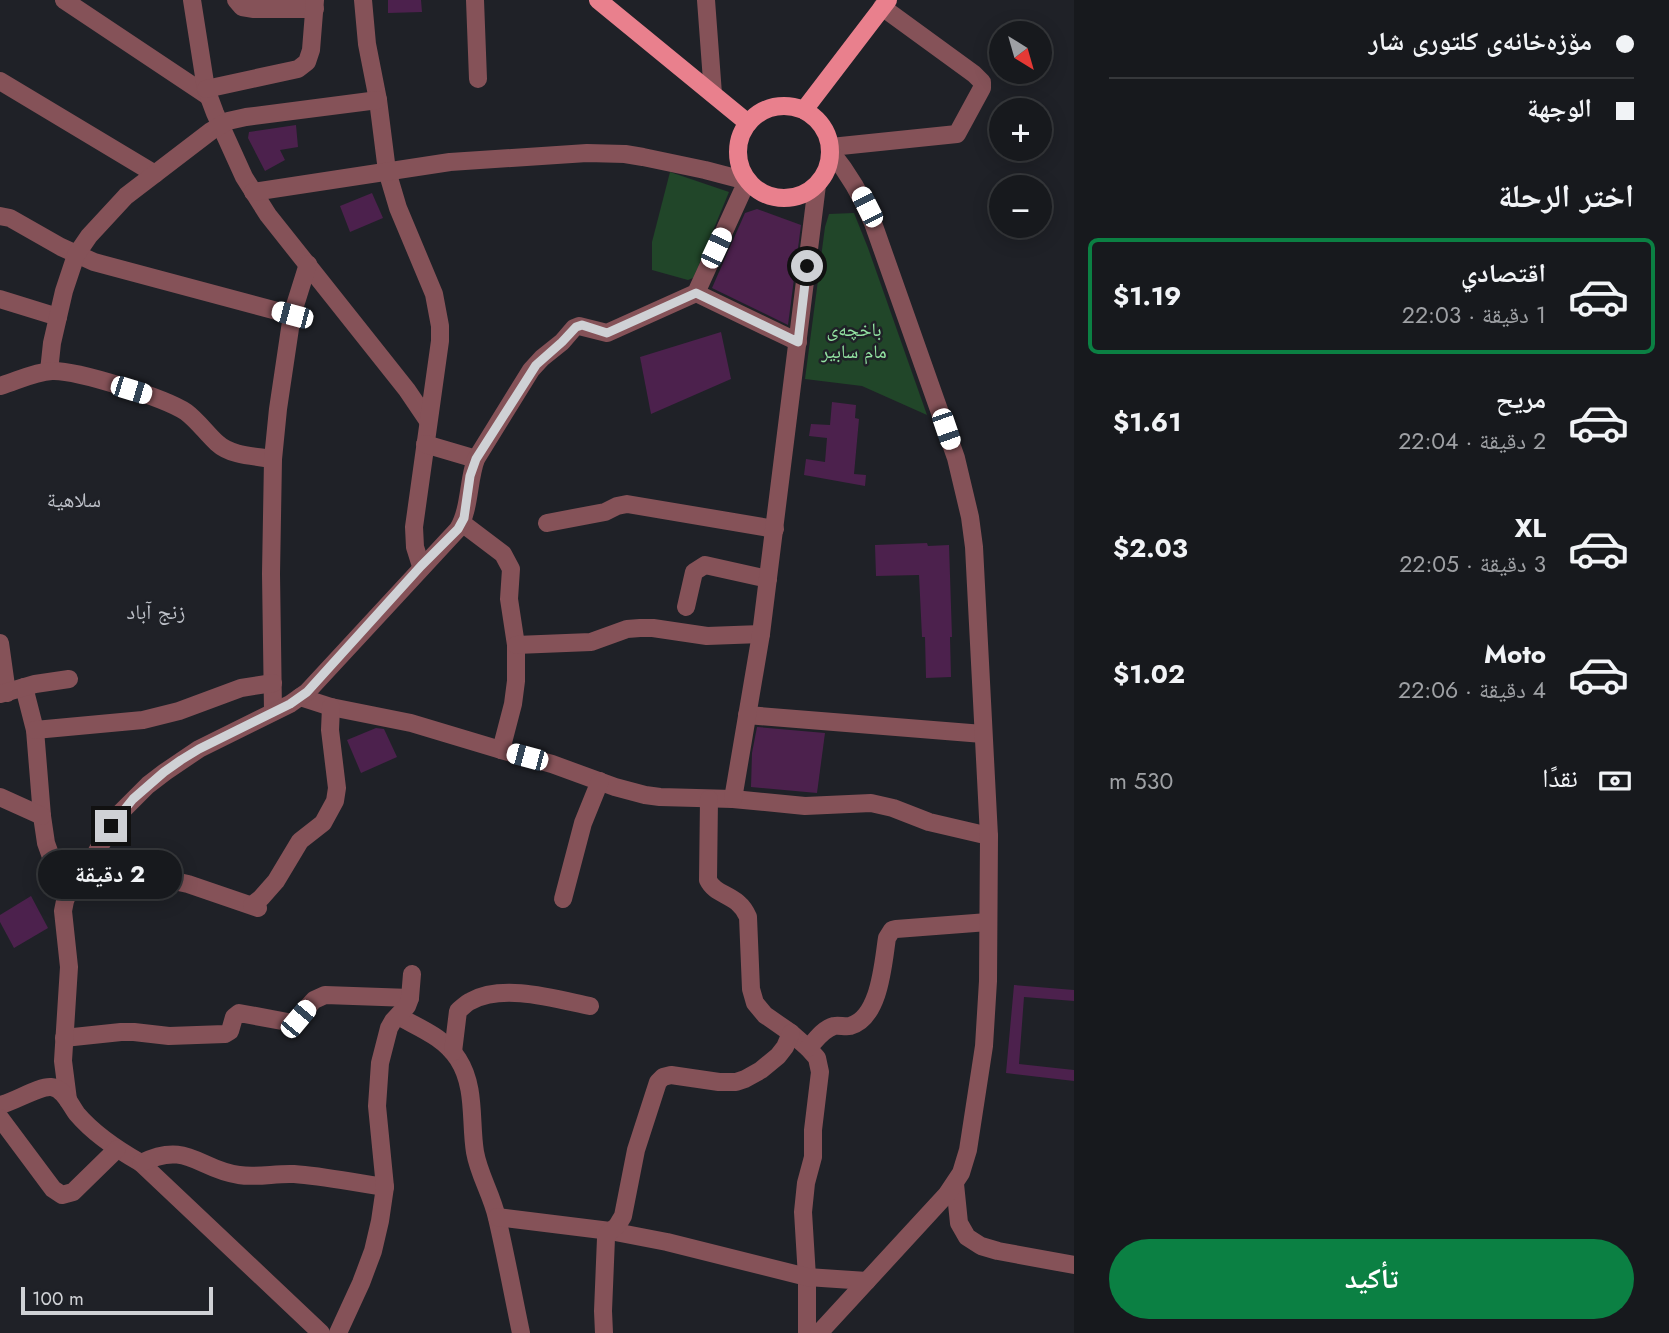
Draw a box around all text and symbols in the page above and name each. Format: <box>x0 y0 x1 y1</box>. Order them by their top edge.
north arrow <box>989 21 1052 84</box>
map controls <box>989 21 1052 238</box>
text: مۆزەخانەی کلتوری شار <box>1369 22 1592 60</box>
text: الوجهة <box>1527 89 1592 127</box>
button: + <box>989 98 1052 161</box>
text: اختر الرحلة <box>1498 173 1634 219</box>
button: − <box>989 175 1052 238</box>
car <box>849 184 886 230</box>
car <box>698 225 735 271</box>
route start <box>791 250 823 282</box>
text: اقتصادي <box>1461 254 1546 292</box>
icon: car <box>1567 265 1630 328</box>
text: $1.19 <box>1113 277 1181 315</box>
text: 1 دقيقة · 22:03 <box>1402 298 1546 332</box>
car <box>269 299 316 331</box>
park label: باخچەی مام سابیر <box>820 316 887 365</box>
car <box>108 374 155 406</box>
text: مريح <box>1496 380 1546 418</box>
icon: car <box>1567 391 1630 454</box>
text: $1.61 <box>1113 403 1181 441</box>
car <box>930 406 963 452</box>
text: 2 دقيقة · 22:04 <box>1398 424 1546 458</box>
district label: سلاهية <box>47 485 101 515</box>
text: XL <box>1514 509 1546 547</box>
icon: car <box>1567 517 1630 580</box>
text: $2.03 <box>1113 529 1188 567</box>
text: 3 دقيقة · 22:05 <box>1399 547 1546 581</box>
district label: زنج آباد <box>127 597 185 627</box>
text: Moto <box>1484 635 1546 673</box>
icon: car <box>1567 643 1630 706</box>
text: $1.02 <box>1113 655 1185 693</box>
text: 4 دقيقة · 22:06 <box>1398 673 1546 707</box>
car <box>504 741 551 773</box>
text: نقدًا <box>1542 759 1578 797</box>
icon: cash <box>1596 762 1634 800</box>
text: 530 m <box>1109 764 1173 798</box>
route end <box>95 810 127 842</box>
callout: 2 دقيقة <box>39 850 183 900</box>
text: 2 دقيقة <box>75 857 145 891</box>
car <box>277 996 320 1042</box>
button: تأكيد <box>1109 1239 1634 1319</box>
scale bar <box>21 1284 214 1316</box>
text: 100 m <box>32 1285 84 1312</box>

